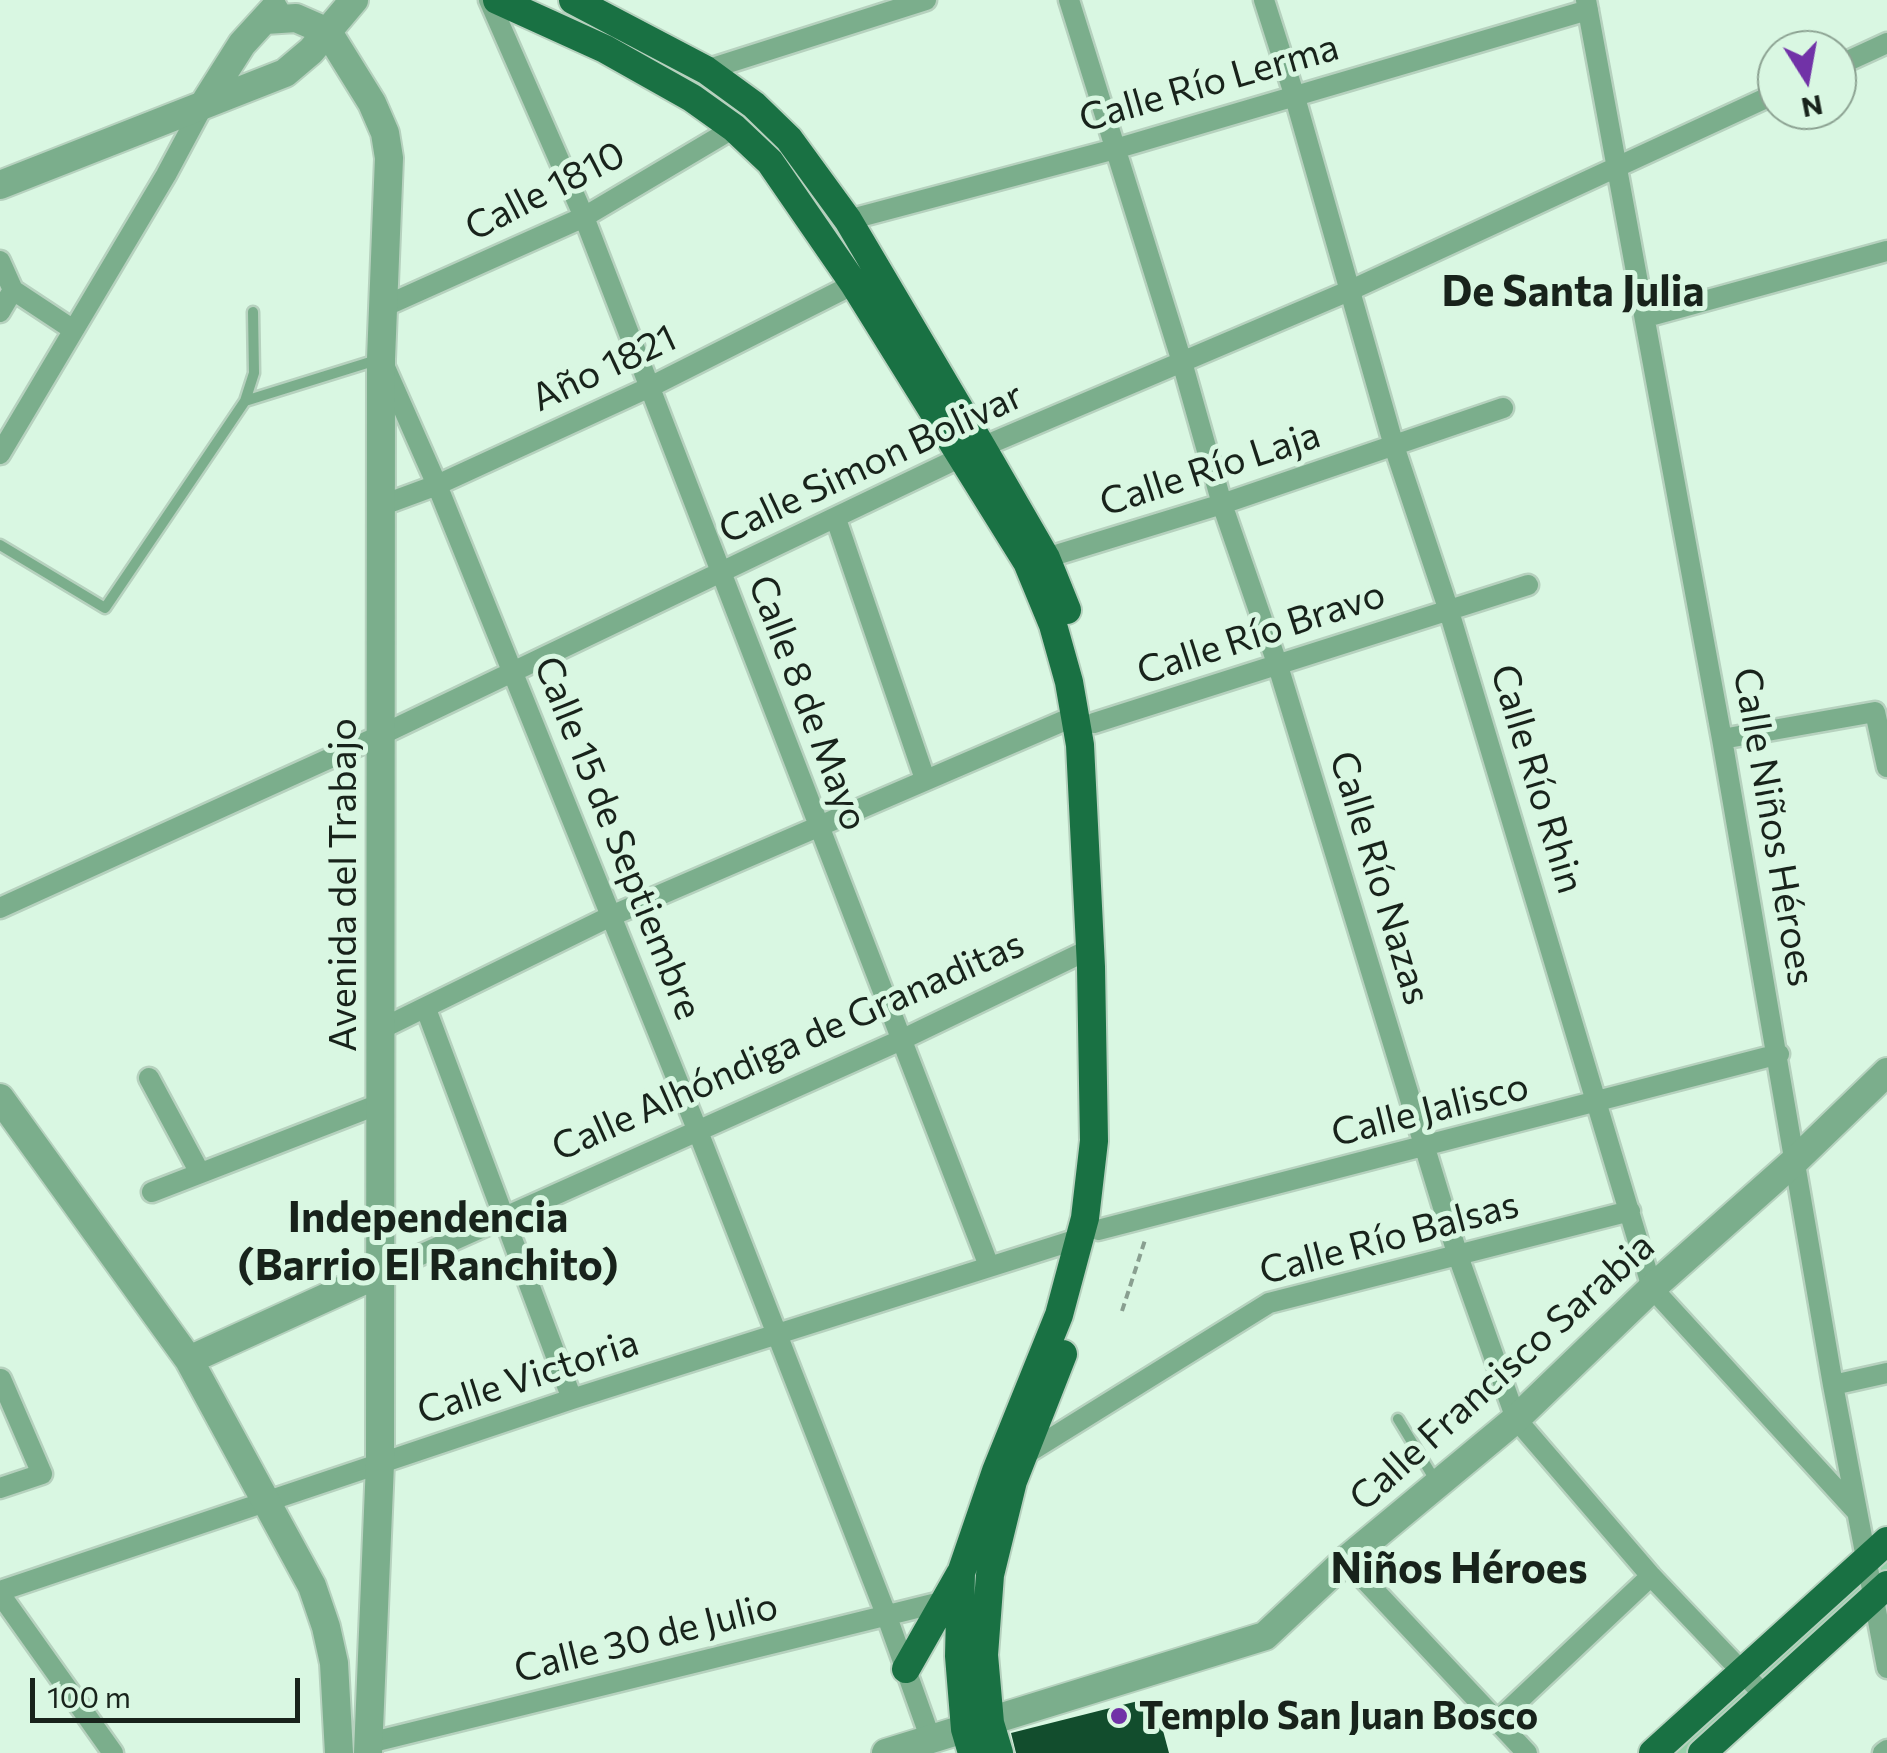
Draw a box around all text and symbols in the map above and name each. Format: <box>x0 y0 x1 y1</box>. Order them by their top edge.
street label: Calle Río Lerma <box>1074 24 1344 142</box>
north arrow <box>1757 30 1857 130</box>
text: N <box>1799 89 1826 126</box>
street label: Calle 1810 <box>458 131 632 251</box>
district label: De Santa Julia <box>1441 267 1705 317</box>
street label: Año 1821 <box>524 315 684 421</box>
street label: Calle Simon Bolivar <box>712 373 1030 553</box>
street label: Calle Río Laja <box>1094 412 1326 526</box>
street label: Calle 8 de Mayo <box>738 569 878 837</box>
street label: Calle Río Bravo <box>1131 571 1391 695</box>
street label: Calle 15 de Septiembre <box>524 650 712 1026</box>
street label: Calle Río Rhin <box>1481 659 1593 899</box>
street label: Calle Niños Héroes <box>1724 664 1824 990</box>
street label: Avenida del Trabajo <box>320 718 366 1052</box>
street label: Calle Río Nazas <box>1320 746 1440 1010</box>
street label: Calle Alhóndiga de Granaditas <box>545 921 1031 1171</box>
street label: Calle Jalisco <box>1327 1063 1533 1157</box>
street label: Calle Río Balsas <box>1255 1182 1523 1294</box>
district label: Independencia (Barrio El Ranchito) <box>238 1193 618 1292</box>
street label: Calle Francisco Sarabia <box>1340 1223 1664 1521</box>
street label: Calle Victoria <box>412 1320 644 1434</box>
district label: Niños Héroes <box>1331 1544 1587 1594</box>
street label: Calle 30 de Julio <box>510 1583 782 1693</box>
scale bar <box>35 1658 305 1720</box>
text: 100 m <box>47 1677 131 1714</box>
place label: Templo San Juan Bosco <box>1139 1693 1538 1739</box>
marker: Templo San Juan Bosco <box>1108 1705 1130 1727</box>

